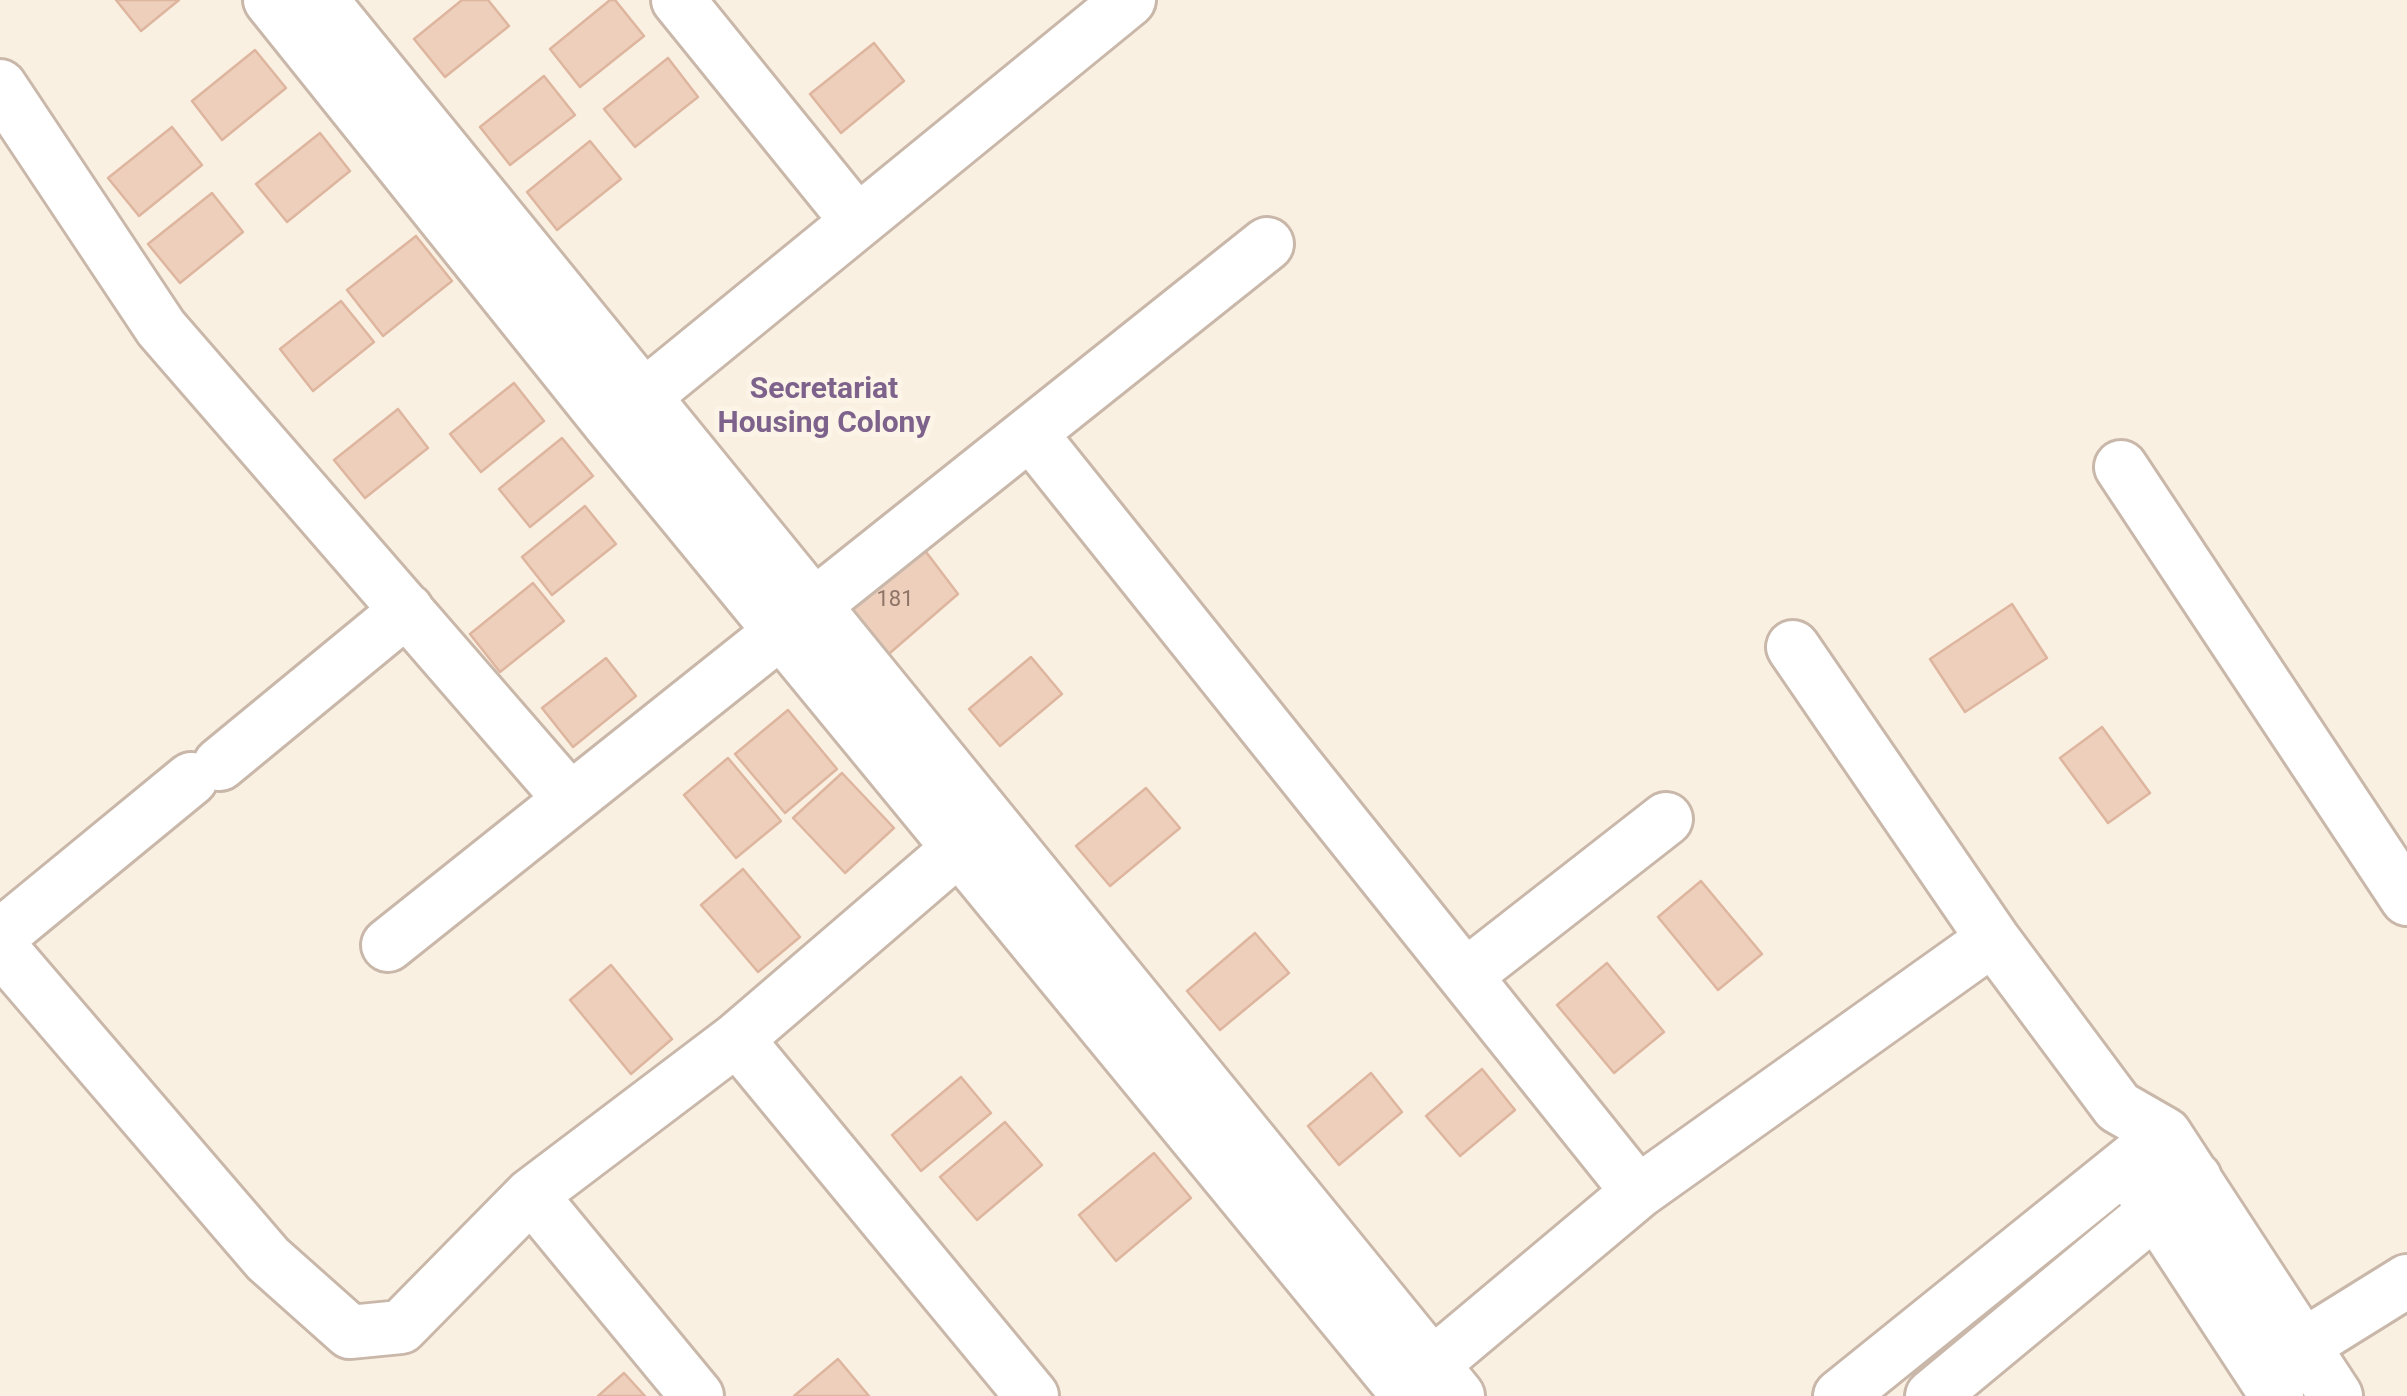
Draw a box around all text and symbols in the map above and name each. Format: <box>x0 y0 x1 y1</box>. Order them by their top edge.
district label: Secretariat Housing Colony <box>717 372 931 442</box>
house number: 181 <box>876 587 914 613</box>

